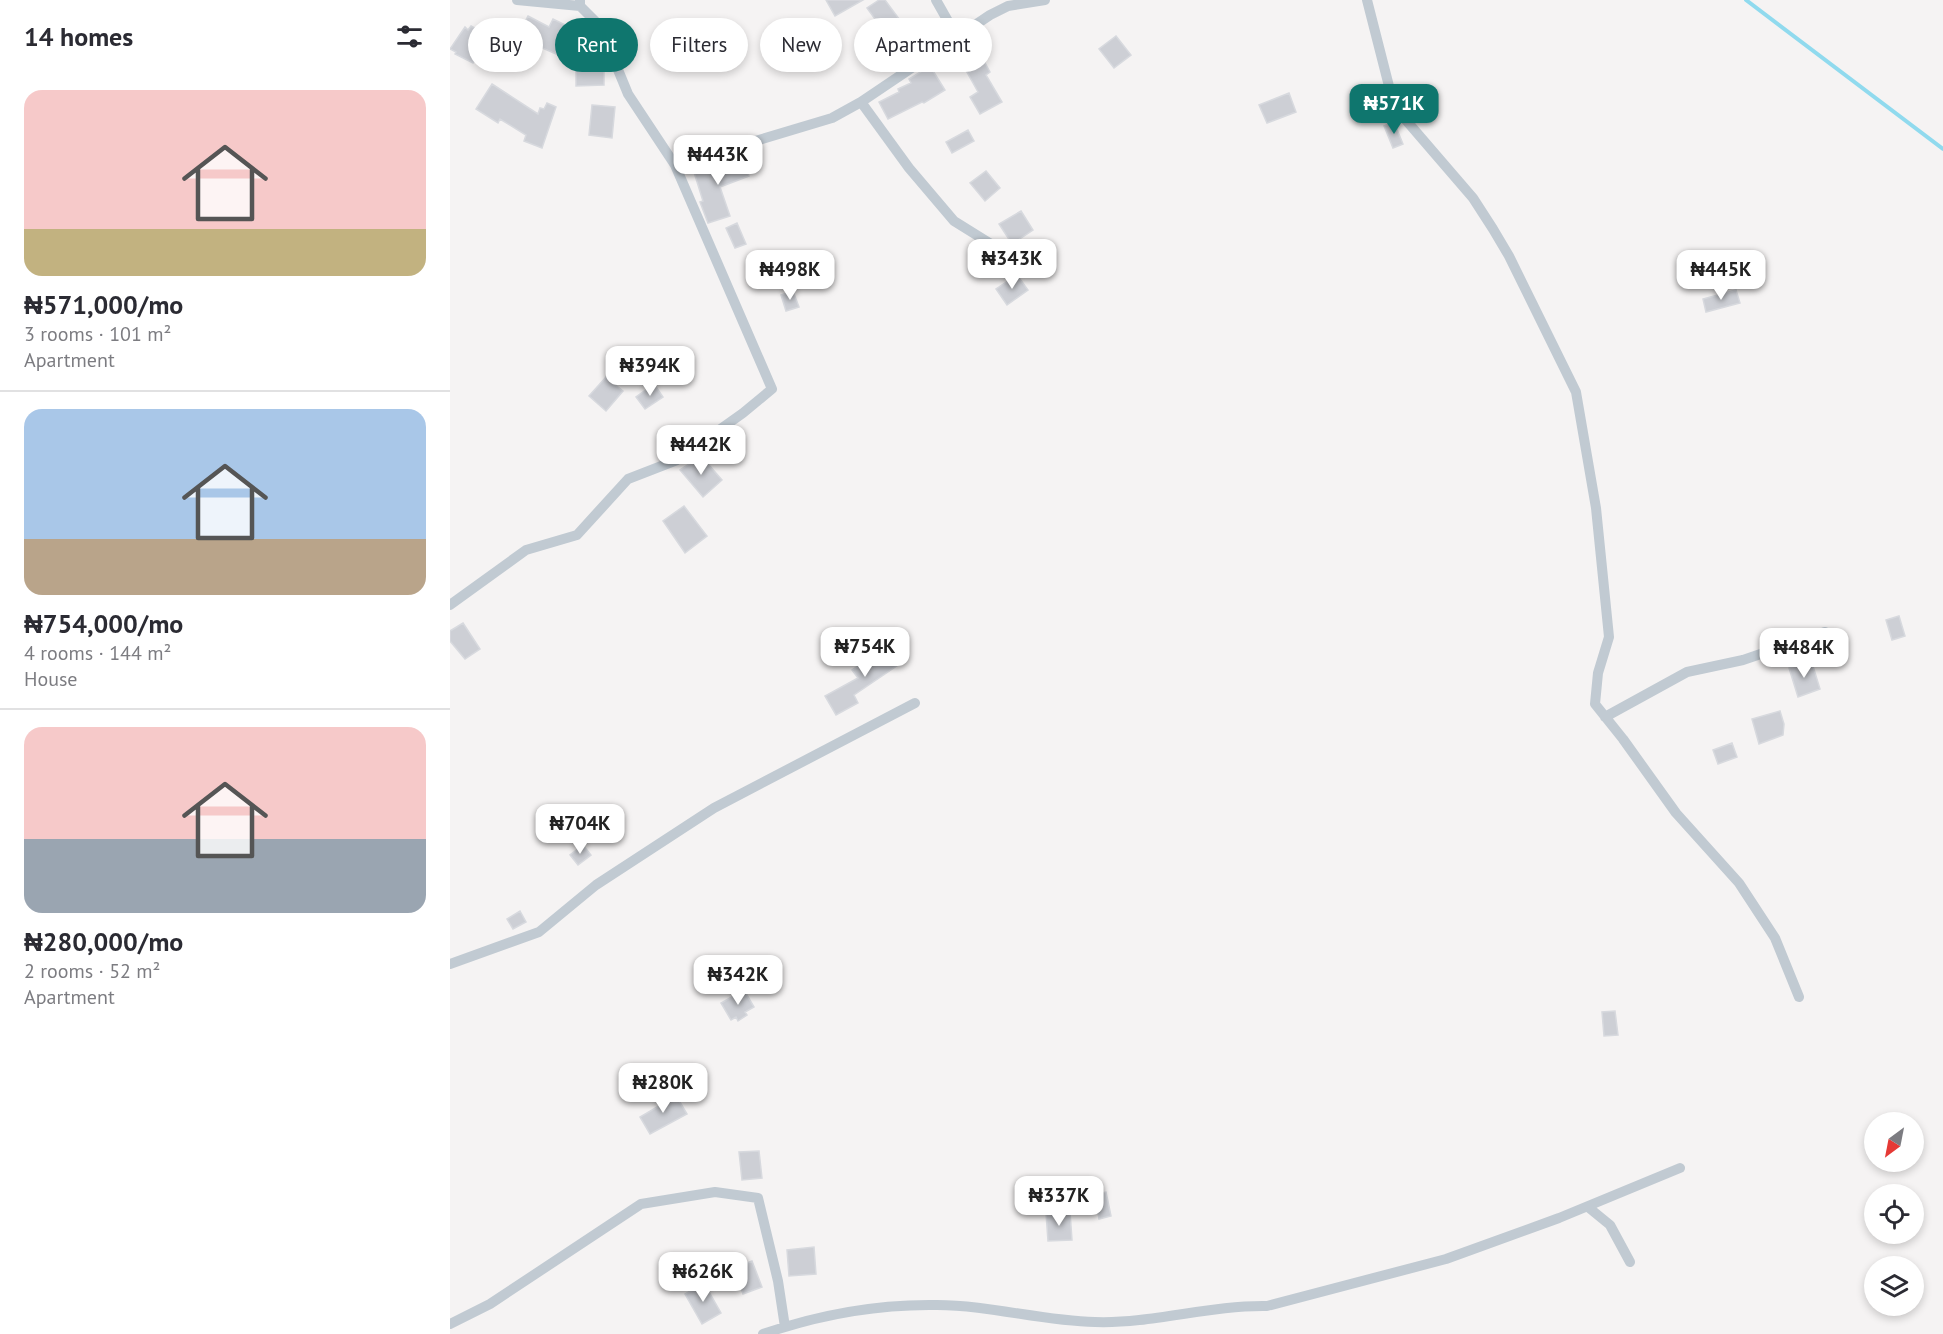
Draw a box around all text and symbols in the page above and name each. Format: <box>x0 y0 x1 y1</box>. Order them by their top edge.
chip: Buy <box>468 18 543 72</box>
chip: Rent <box>555 18 638 72</box>
chip: Filters <box>650 18 748 72</box>
chip: New <box>760 18 842 72</box>
chip: Apartment <box>854 18 992 72</box>
text: 14 homes <box>24 20 133 53</box>
icon: filters <box>393 20 426 53</box>
pin: ₦571K <box>1352 84 1436 135</box>
text: ₦571K <box>1364 90 1424 116</box>
icon: home <box>171 129 279 237</box>
pin: ₦443K <box>676 135 760 186</box>
text: ₦443K <box>688 141 748 167</box>
pin: ₦343K <box>970 239 1054 290</box>
text: ₦343K <box>982 245 1042 271</box>
pin: ₦498K <box>748 250 832 301</box>
pin: ₦445K <box>1679 250 1763 301</box>
text: ₦498K <box>760 256 820 282</box>
text: ₦445K <box>1691 256 1751 282</box>
text: ₦571,000/mo <box>24 288 183 321</box>
text: 3 rooms · 101 m² <box>24 321 171 347</box>
pin: ₦394K <box>608 346 692 397</box>
text: Apartment <box>24 347 115 373</box>
text: ₦394K <box>620 352 680 378</box>
pin: ₦442K <box>659 425 743 476</box>
text: ₦442K <box>671 431 731 457</box>
icon: home <box>171 448 279 556</box>
text: ₦754,000/mo <box>24 607 183 640</box>
pin: ₦754K <box>823 627 907 678</box>
pin: ₦484K <box>1762 628 1846 679</box>
text: ₦754K <box>835 633 895 659</box>
text: ₦484K <box>1774 634 1834 660</box>
text: 4 rooms · 144 m² <box>24 640 171 666</box>
text: House <box>24 666 78 692</box>
icon: home <box>171 766 279 874</box>
pin: ₦704K <box>538 804 622 855</box>
text: ₦704K <box>550 810 610 836</box>
text: ₦280,000/mo <box>24 925 183 958</box>
pin: ₦342K <box>696 955 780 1006</box>
text: 2 rooms · 52 m² <box>24 958 160 984</box>
text: ₦342K <box>708 961 768 987</box>
text: Apartment <box>24 984 115 1010</box>
pin: ₦280K <box>621 1063 705 1114</box>
text: ₦280K <box>633 1069 693 1095</box>
north arrow <box>1864 1112 1924 1172</box>
map controls <box>1864 1112 1924 1316</box>
pin: ₦337K <box>1017 1176 1101 1227</box>
text: ₦337K <box>1029 1182 1089 1208</box>
button: locate <box>1864 1184 1924 1244</box>
pin: ₦626K <box>661 1252 745 1303</box>
button: layers <box>1864 1256 1924 1316</box>
text: ₦626K <box>673 1258 733 1284</box>

